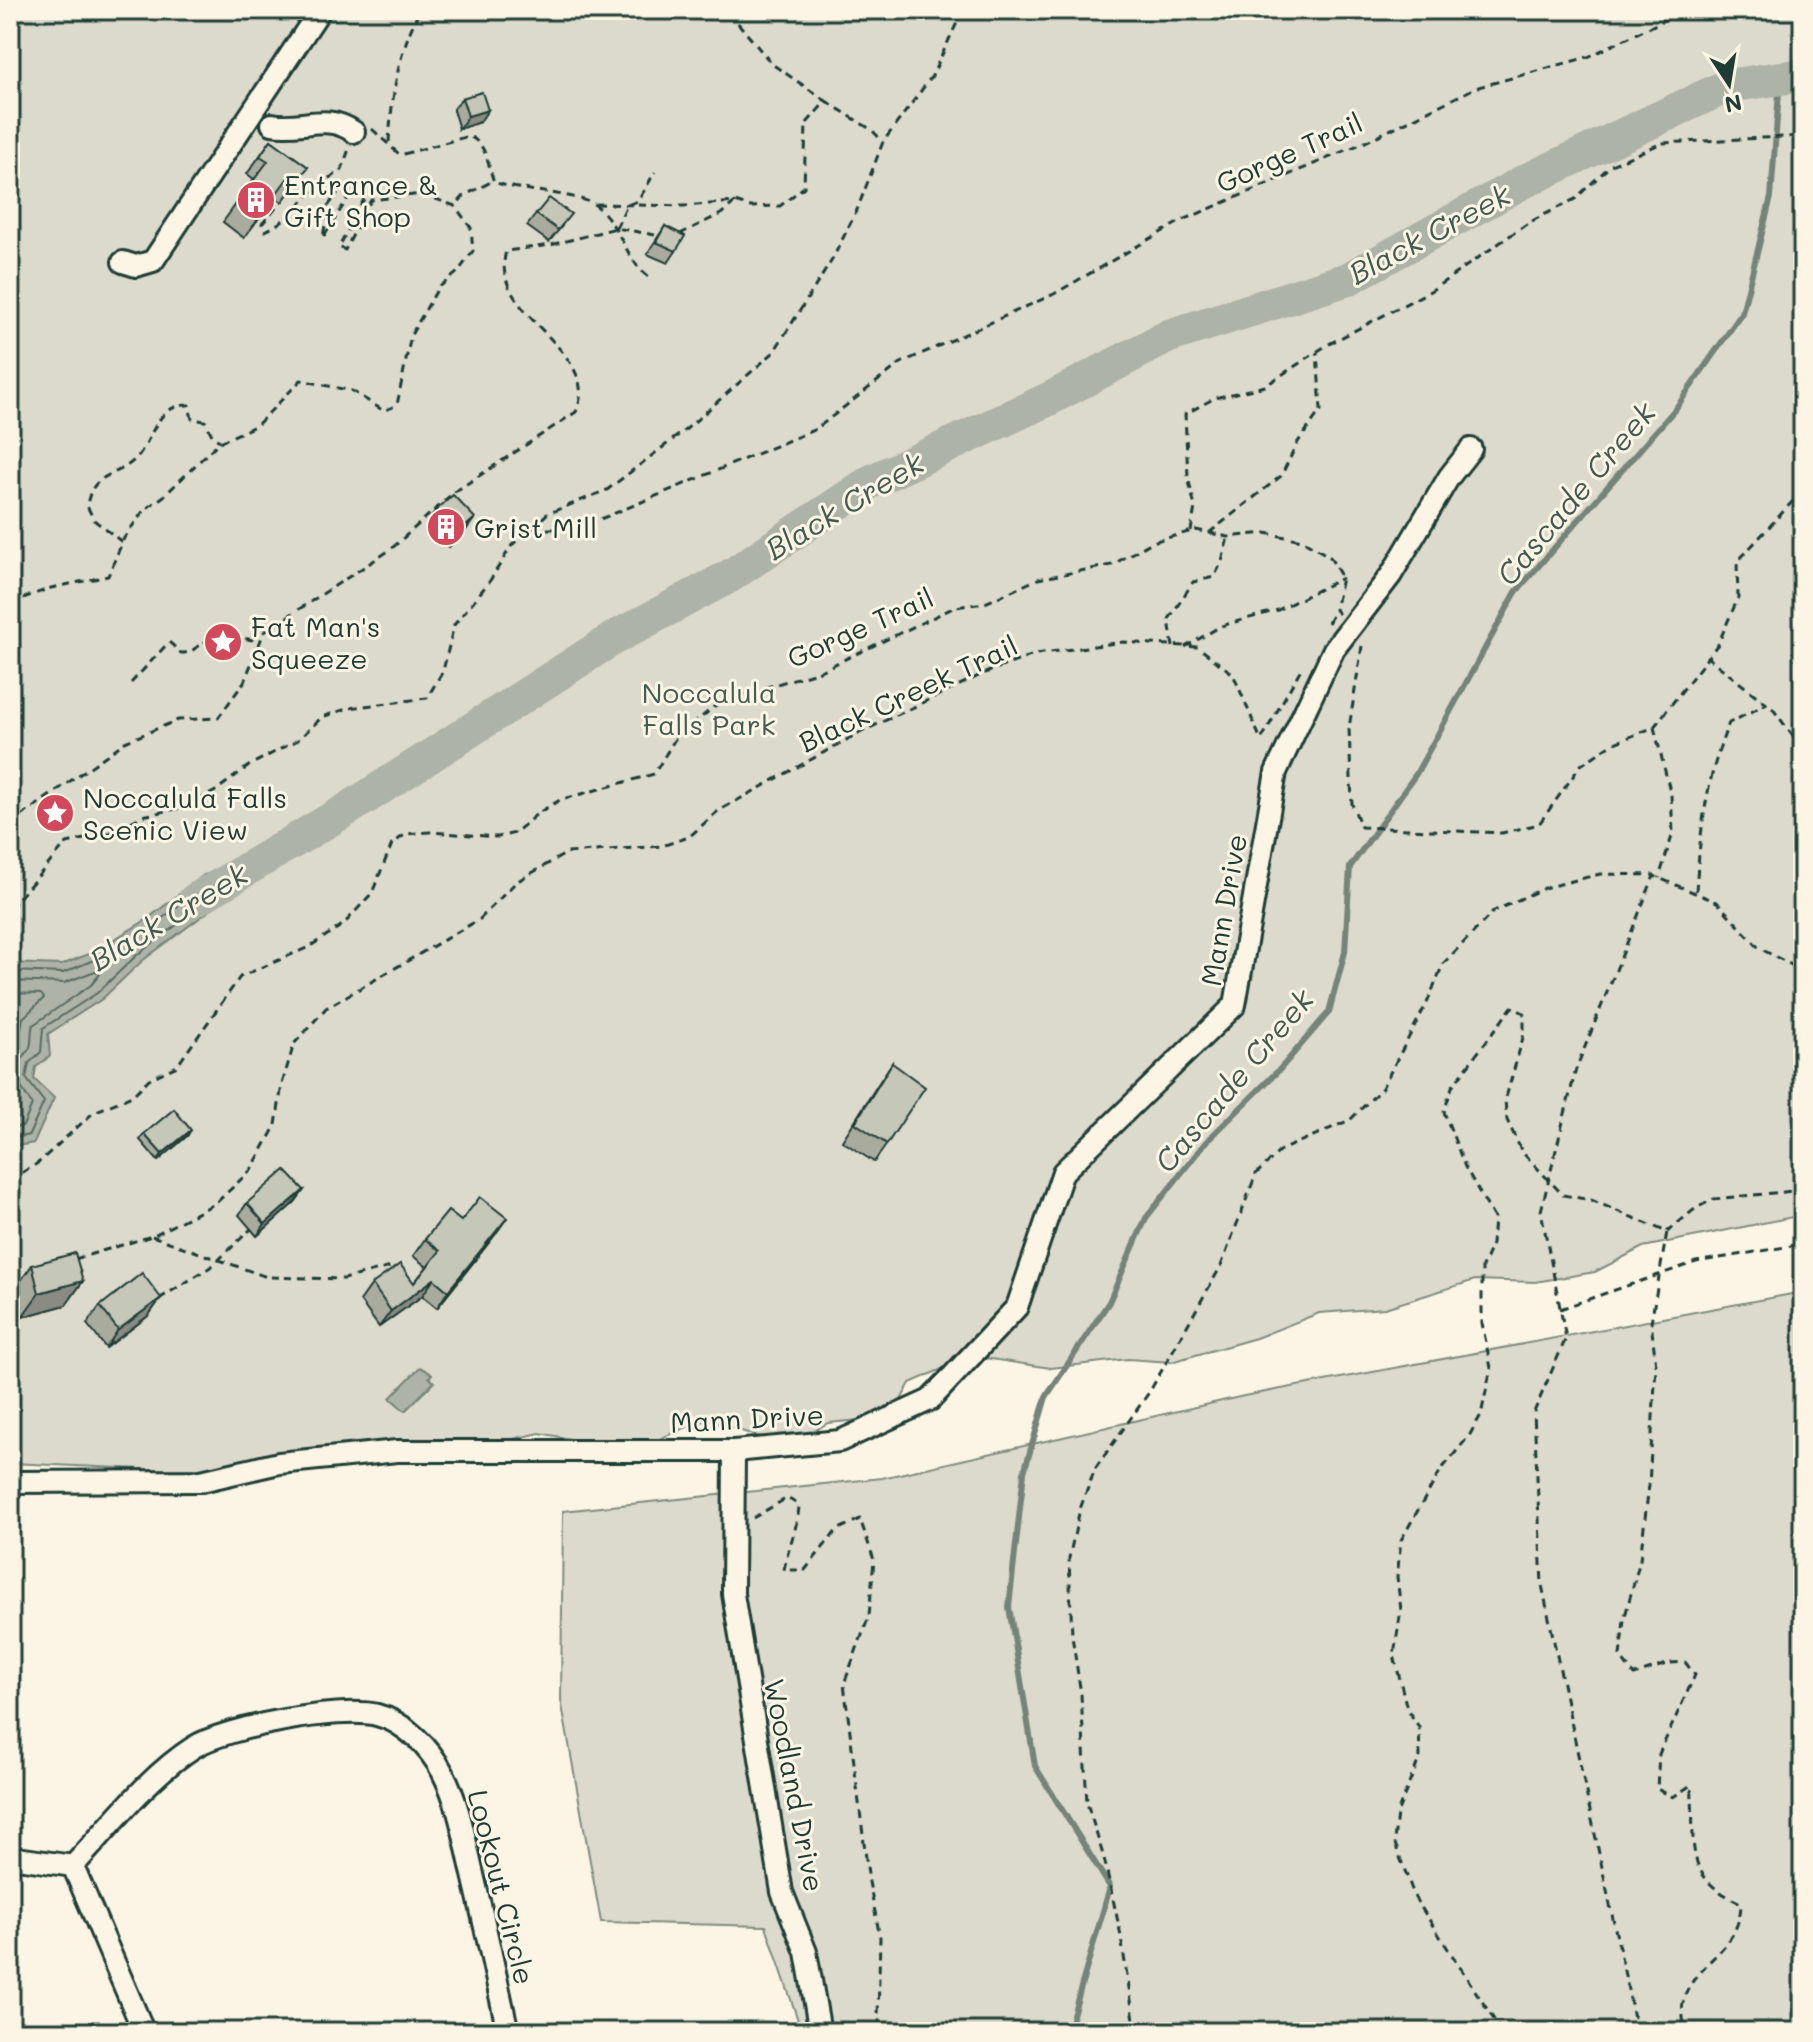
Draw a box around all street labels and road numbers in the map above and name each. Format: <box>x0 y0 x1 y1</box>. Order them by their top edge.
street label: Gorge Trail <box>1210 104 1368 200</box>
street label: Gorge Trail <box>781 579 939 675</box>
street label: Black Creek Trail <box>793 627 1023 759</box>
street label: Mann Drive <box>1192 831 1254 989</box>
street label: Mann Drive <box>669 1396 825 1440</box>
street label: Woodland Drive <box>757 1675 833 1895</box>
street label: Lookout Circle <box>460 1786 544 1988</box>

